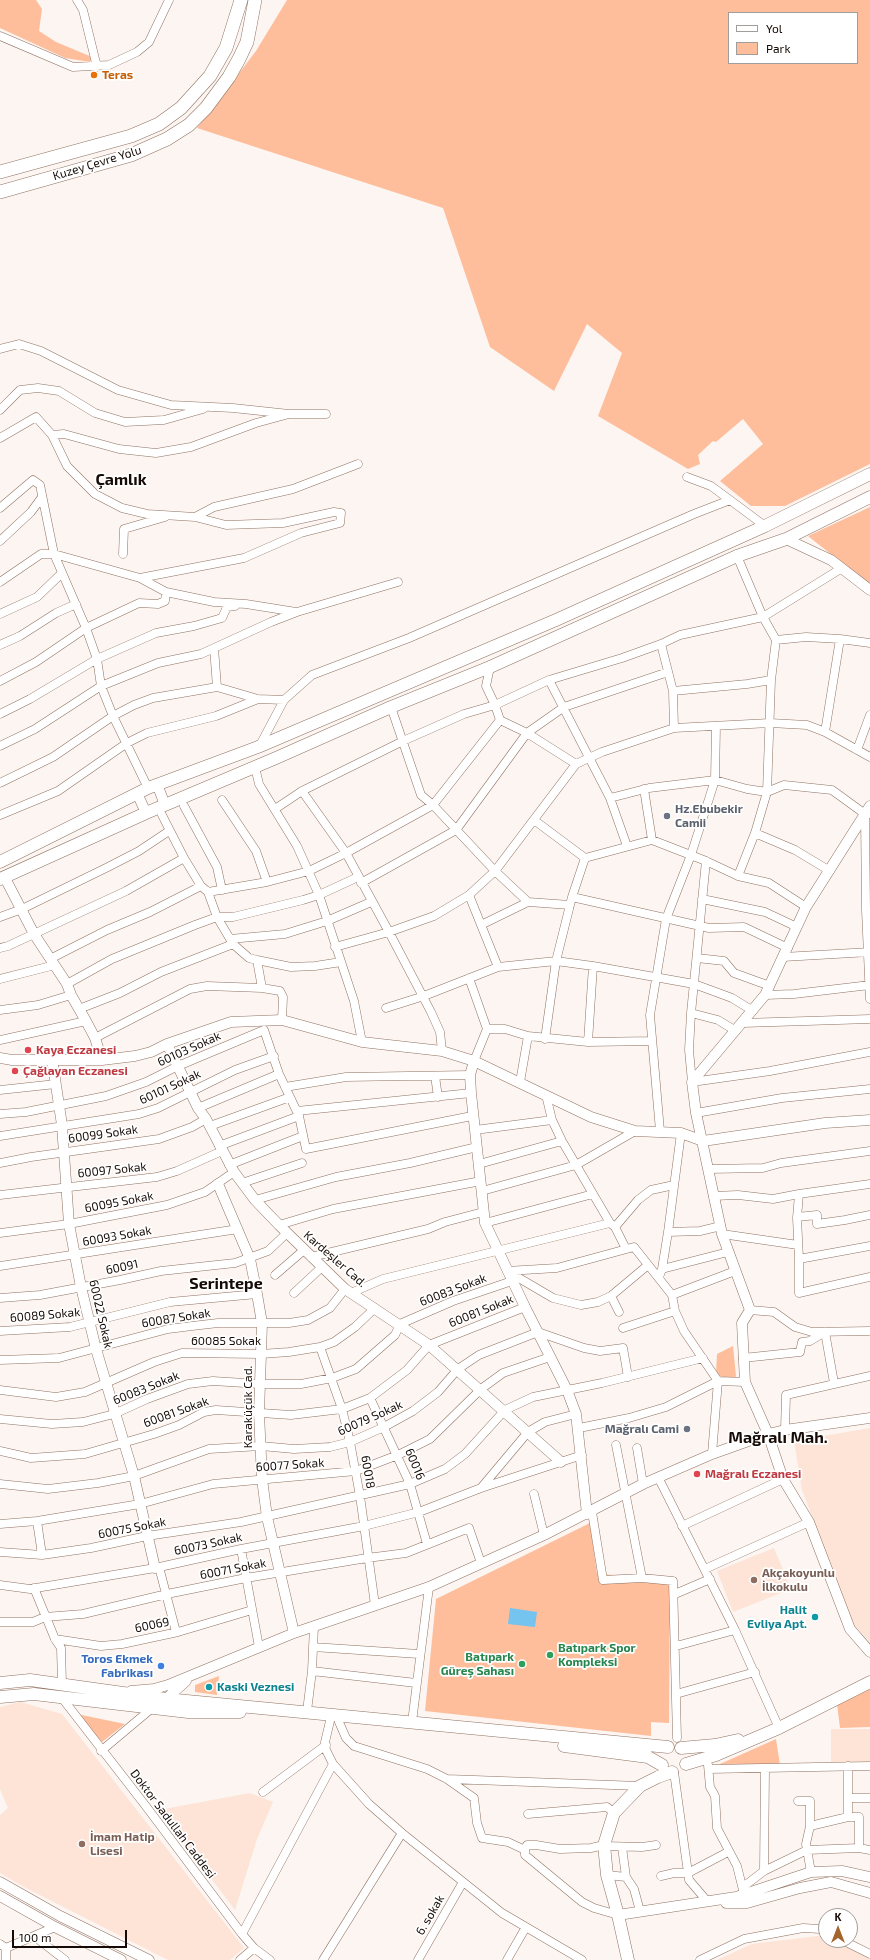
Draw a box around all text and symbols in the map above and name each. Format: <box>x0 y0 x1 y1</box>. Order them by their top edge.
legend <box>728 12 858 64</box>
text: Yol <box>766 21 782 35</box>
text: Park <box>766 41 791 55</box>
place label: Teras <box>102 68 133 82</box>
marker: Teras <box>89 70 99 80</box>
street label: Kuzey Çevre Yolu <box>51 143 143 183</box>
district label: Çamlık <box>95 470 147 490</box>
place label: Hz.Ebubekir Camii <box>675 802 743 830</box>
marker: Hz.Ebubekir Camii <box>662 811 672 821</box>
street label: 60103 Sokak <box>155 1029 223 1069</box>
place label: Kaya Eczanesi <box>36 1043 116 1057</box>
marker: Kaya Eczanesi <box>23 1045 33 1055</box>
place label: Çağlayan Eczanesi <box>23 1064 128 1078</box>
marker: Çağlayan Eczanesi <box>10 1066 20 1076</box>
street label: 60101 Sokak <box>137 1067 203 1107</box>
street label: 60099 Sokak <box>67 1122 139 1146</box>
street label: 60097 Sokak <box>77 1159 147 1181</box>
street label: 60095 Sokak <box>83 1188 155 1216</box>
street label: 60093 Sokak <box>81 1223 153 1249</box>
street label: Kardeşler Cad. <box>301 1228 369 1290</box>
street label: 60091 <box>104 1257 140 1277</box>
street label: 60083 Sokak <box>418 1271 488 1309</box>
district label: Serintepe <box>189 1274 263 1294</box>
street label: 60022 Sokak <box>86 1278 116 1350</box>
street label: 60081 Sokak <box>447 1292 515 1330</box>
street label: 60089 Sokak <box>9 1305 81 1325</box>
street label: 60087 Sokak <box>140 1305 212 1331</box>
street label: 60085 Sokak <box>191 1334 261 1348</box>
street label: Karaküçük Cad. <box>241 1366 255 1448</box>
street label: 60083 Sokak <box>111 1368 181 1408</box>
street label: 60081 Sokak <box>141 1394 211 1430</box>
street label: 60079 Sokak <box>335 1397 405 1439</box>
place label: Mağralı Cami <box>605 1422 679 1436</box>
marker: Mağralı Cami <box>682 1424 692 1434</box>
district label: Mağralı Mah. <box>728 1428 828 1448</box>
street label: 60016 <box>402 1446 428 1482</box>
street label: 60018 <box>358 1454 378 1490</box>
street label: 60077 Sokak <box>255 1455 325 1475</box>
place label: Mağralı Eczanesi <box>705 1467 801 1481</box>
marker: Mağralı Eczanesi <box>692 1469 702 1479</box>
street label: 60075 Sokak <box>97 1514 167 1542</box>
street label: 60073 Sokak <box>173 1530 243 1558</box>
street label: 60071 Sokak <box>199 1556 267 1582</box>
place label: Akçakoyunlu İlkokulu <box>762 1566 835 1594</box>
marker: Akçakoyunlu İlkokulu <box>749 1575 759 1585</box>
place label: Halit Evliya Apt. <box>747 1603 807 1631</box>
marker: Halit Evliya Apt. <box>810 1612 820 1622</box>
street label: 60069 <box>133 1614 171 1636</box>
place label: Batıpark Spor Kompleksi <box>558 1641 636 1669</box>
place label: Batıpark Güreş Sahası <box>441 1650 514 1678</box>
marker: Batıpark Spor Kompleksi <box>545 1650 555 1660</box>
place label: Toros Ekmek Fabrikası <box>81 1652 153 1680</box>
marker: Batıpark Güreş Sahası <box>517 1659 527 1669</box>
marker: Toros Ekmek Fabrikası <box>156 1661 166 1671</box>
place label: Kaski Veznesi <box>217 1680 294 1694</box>
marker: Kaski Veznesi <box>204 1682 214 1692</box>
street label: Doktor Sadullah Caddesi <box>127 1767 219 1881</box>
place label: İmam Hatip Lisesi <box>90 1830 155 1858</box>
marker: İmam Hatip Lisesi <box>77 1839 87 1849</box>
street label: 6. sokak <box>413 1892 447 1938</box>
north arrow <box>818 1908 858 1948</box>
text: K <box>835 1910 841 1923</box>
scale bar <box>14 1922 129 1948</box>
text: 100 m <box>19 1930 51 1944</box>

